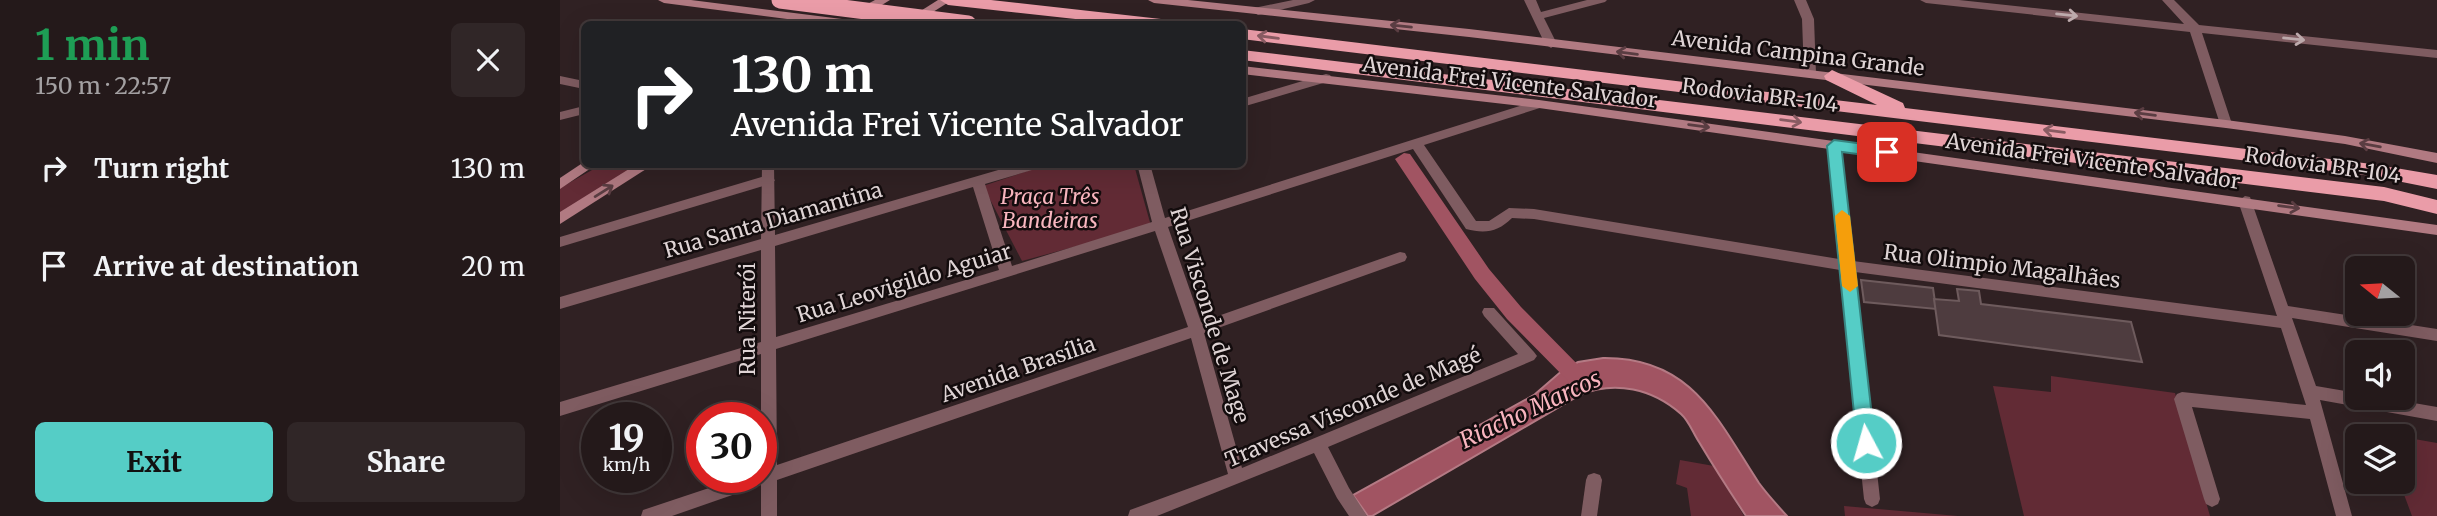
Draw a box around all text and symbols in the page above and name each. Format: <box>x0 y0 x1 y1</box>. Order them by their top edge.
one-way arrow <box>2055 8 2078 21</box>
text: 1 min <box>35 19 149 71</box>
one-way arrow <box>1390 19 1413 32</box>
button: close <box>451 23 525 97</box>
street label: Avenida Campina Grande <box>1669 24 1926 82</box>
one-way arrow <box>1257 30 1280 43</box>
one-way arrow <box>2282 32 2304 45</box>
text: 130 m <box>731 44 874 105</box>
one-way arrow <box>1616 46 1639 59</box>
icon: right <box>616 49 707 140</box>
street label: Avenida Frei Vicente Salvador <box>1360 50 1659 113</box>
text: 150 m · 22:57 <box>35 71 171 100</box>
street label: Rodovia BR-104 <box>1680 72 1840 118</box>
text: Avenida Frei Vicente Salvador <box>731 105 1184 145</box>
one-way arrow <box>2134 107 2157 120</box>
one-way arrow <box>1779 115 1802 128</box>
one-way arrow <box>1687 120 1710 133</box>
pin <box>1857 122 1917 182</box>
one-way arrow <box>2043 125 2065 138</box>
street label: Avenida Frei Vicente Salvador <box>1943 127 2242 195</box>
icon: arrive <box>1868 133 1906 171</box>
one-way arrow <box>2359 137 2382 151</box>
street label: Rodovia BR-104 <box>2243 141 2403 189</box>
icon: right <box>35 149 73 187</box>
text: Turn right <box>94 152 229 185</box>
text: 130 m <box>451 152 525 185</box>
street label: Rua Santa Diamantina <box>661 176 885 264</box>
park label: Praça Três Bandeiras <box>1000 183 1100 234</box>
one-way arrow <box>593 184 613 198</box>
one-way arrow <box>2277 201 2300 214</box>
street label: Rua Visconde de Mage <box>1164 204 1256 426</box>
street label: Rua Leovigildo Aguiar <box>793 237 1015 329</box>
street label: Rua Olimpio Magalhães <box>1882 238 2122 294</box>
icon: arrive <box>35 247 73 285</box>
text: Arrive at destination <box>94 250 359 283</box>
text: 20 m <box>461 250 525 283</box>
north arrow <box>2345 256 2415 326</box>
map controls <box>2345 256 2415 494</box>
street label: Rua Niterói <box>734 262 761 375</box>
street label: Avenida Brasília <box>936 330 1099 408</box>
button: sound <box>2345 340 2415 410</box>
street label: Travessa Visconde de Magé <box>1221 341 1485 473</box>
water label: Riacho Marcos <box>1455 364 1605 454</box>
speed limit sign: 30 <box>686 402 777 493</box>
position arrow <box>1829 406 1903 480</box>
text: 19 <box>608 416 645 460</box>
button: Exit <box>35 422 273 502</box>
button: Share <box>287 422 525 502</box>
button: layers <box>2345 424 2415 494</box>
text: km/h <box>603 453 650 476</box>

